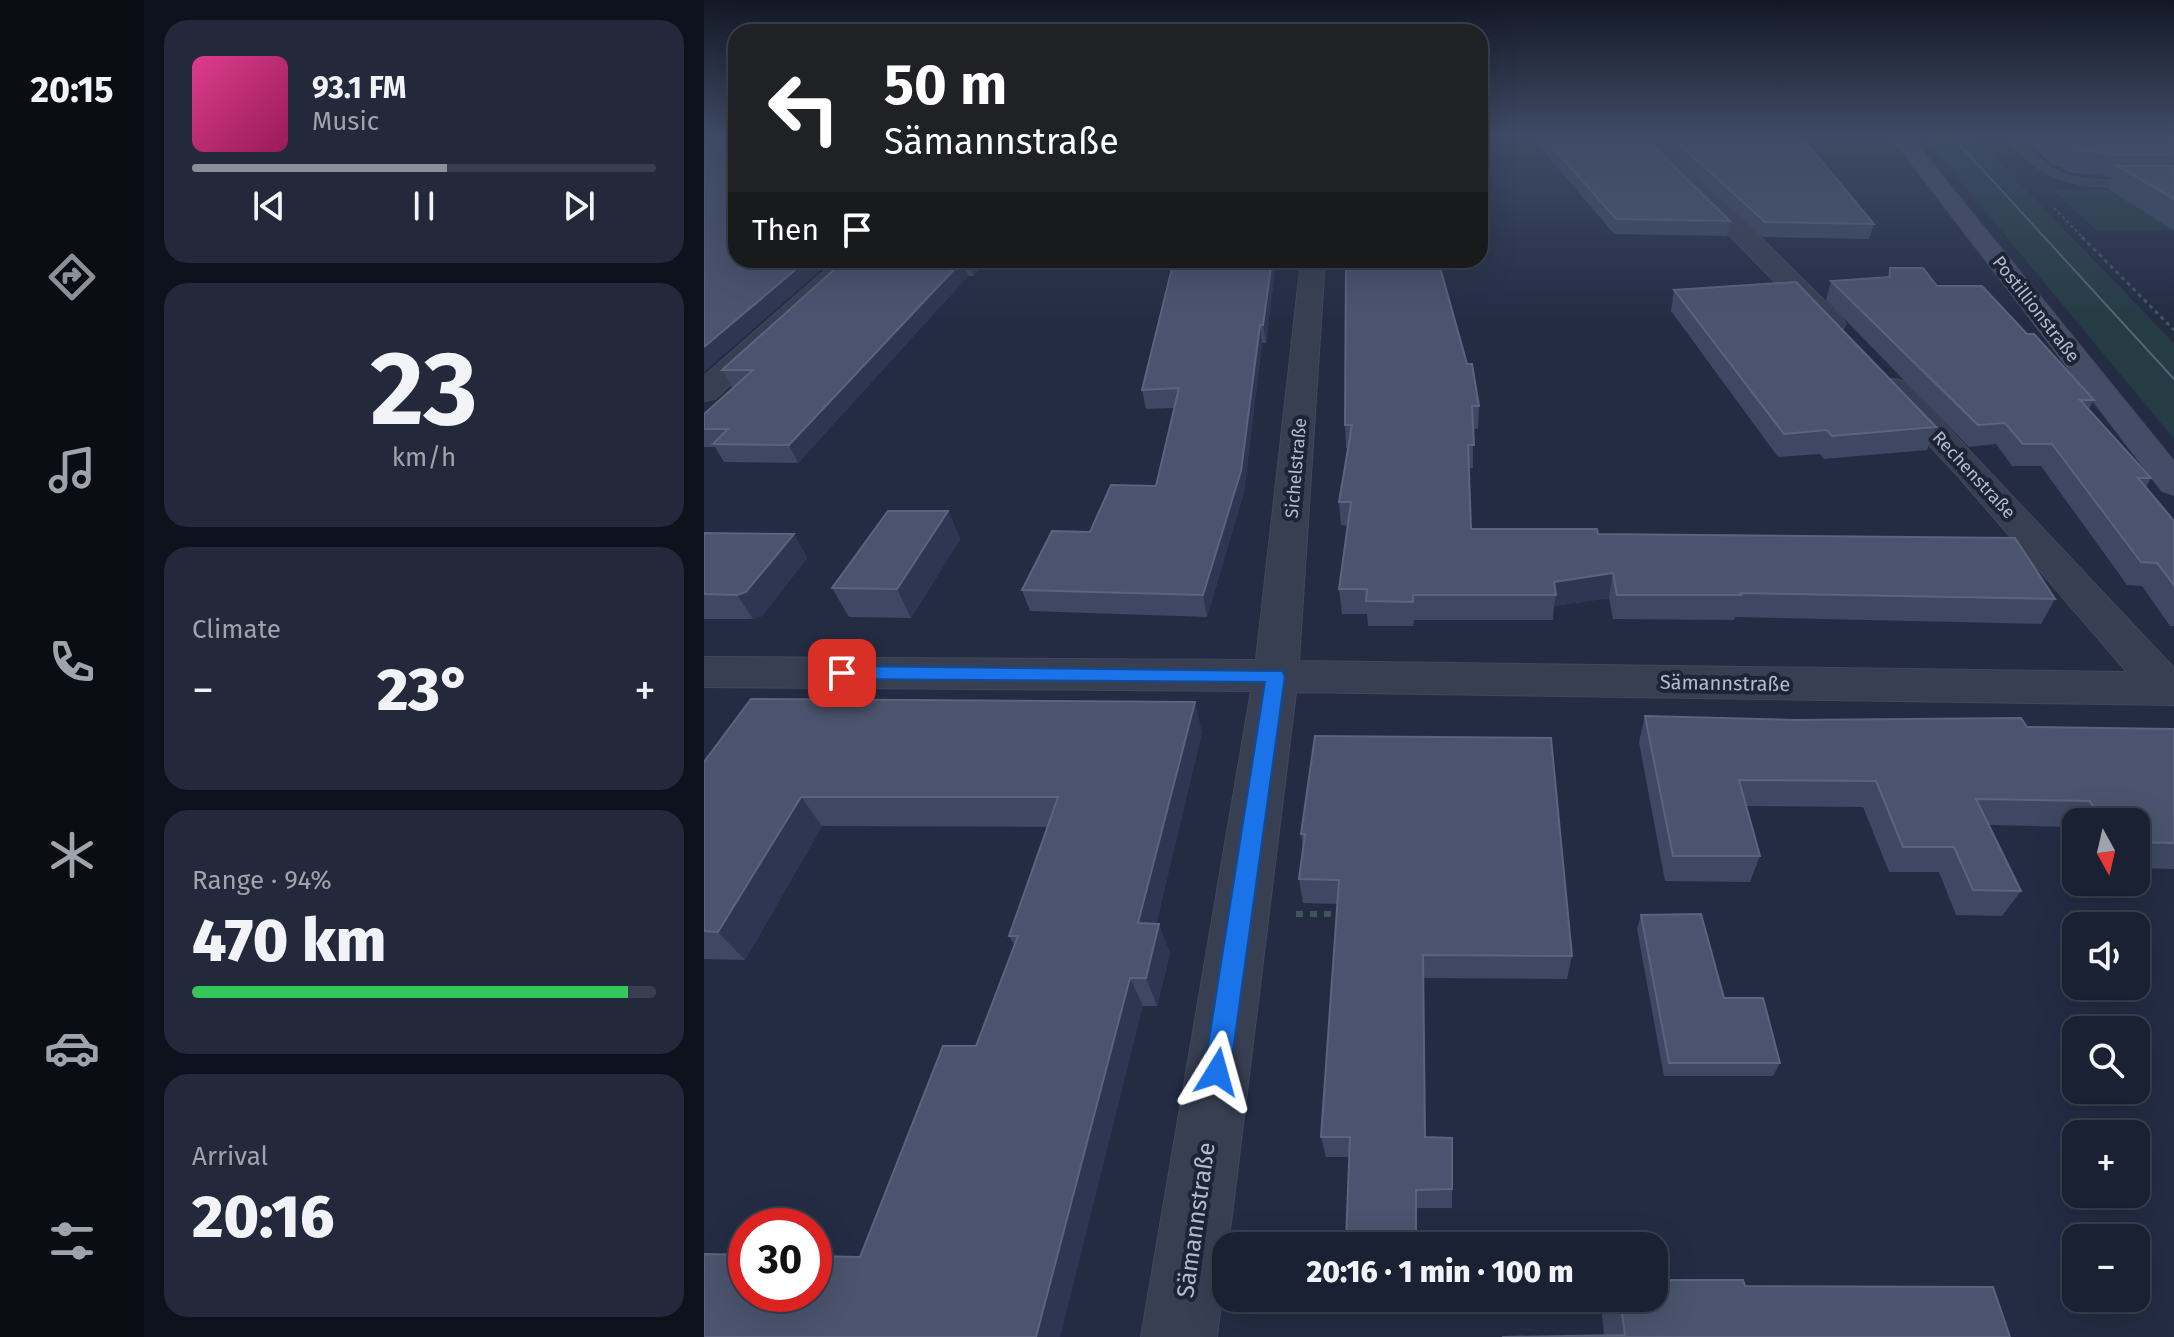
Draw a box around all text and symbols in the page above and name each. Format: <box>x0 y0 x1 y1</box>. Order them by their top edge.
text: 50 m <box>884 52 1007 119</box>
icon: left <box>752 56 856 160</box>
text: 20:15 <box>30 68 114 112</box>
text: 93.1 FM <box>312 70 406 106</box>
text: Music <box>312 106 379 137</box>
text: Sämannstraße <box>884 120 1119 164</box>
icon: previous <box>247 184 291 228</box>
icon: pause <box>402 184 446 228</box>
icon: next <box>557 184 601 228</box>
icon: arrive <box>835 208 879 252</box>
text: Then <box>752 212 819 248</box>
icon: directions <box>44 249 100 305</box>
street label: Postillionstraße <box>1988 252 2084 366</box>
text: 23 <box>370 327 478 452</box>
street label: Sichelstraße <box>1281 417 1311 519</box>
street label: Rechenstraße <box>1928 427 2020 523</box>
icon: music <box>44 442 100 498</box>
text: km/h <box>392 442 456 473</box>
text: Climate <box>192 614 281 645</box>
icon: phone <box>44 634 100 690</box>
pin <box>808 639 876 707</box>
icon: arrive <box>820 651 864 695</box>
text: 23° <box>377 654 471 726</box>
text: − <box>192 664 214 717</box>
text: + <box>634 664 656 717</box>
street label: Sämannstraße <box>1660 670 1790 696</box>
north arrow <box>2062 808 2150 896</box>
map controls <box>2062 808 2150 1312</box>
icon: climate <box>44 827 100 883</box>
text: Range · 94% <box>192 865 332 896</box>
text: 470 km <box>192 905 386 977</box>
button: sound <box>2062 912 2150 1000</box>
button: search <box>2062 1016 2150 1104</box>
icon: car <box>44 1020 100 1076</box>
position arrow <box>1175 1030 1259 1114</box>
button: + <box>2062 1120 2150 1208</box>
text: Arrival <box>192 1141 268 1172</box>
street label: Sämannstraße <box>1171 1141 1221 1299</box>
text: 20:16 <box>192 1181 334 1253</box>
speed limit sign: 30 <box>728 1208 832 1312</box>
icon: filters <box>44 1213 100 1269</box>
button: − <box>2062 1224 2150 1312</box>
text: 20:16 · 1 min · 100 m <box>1307 1254 1573 1290</box>

